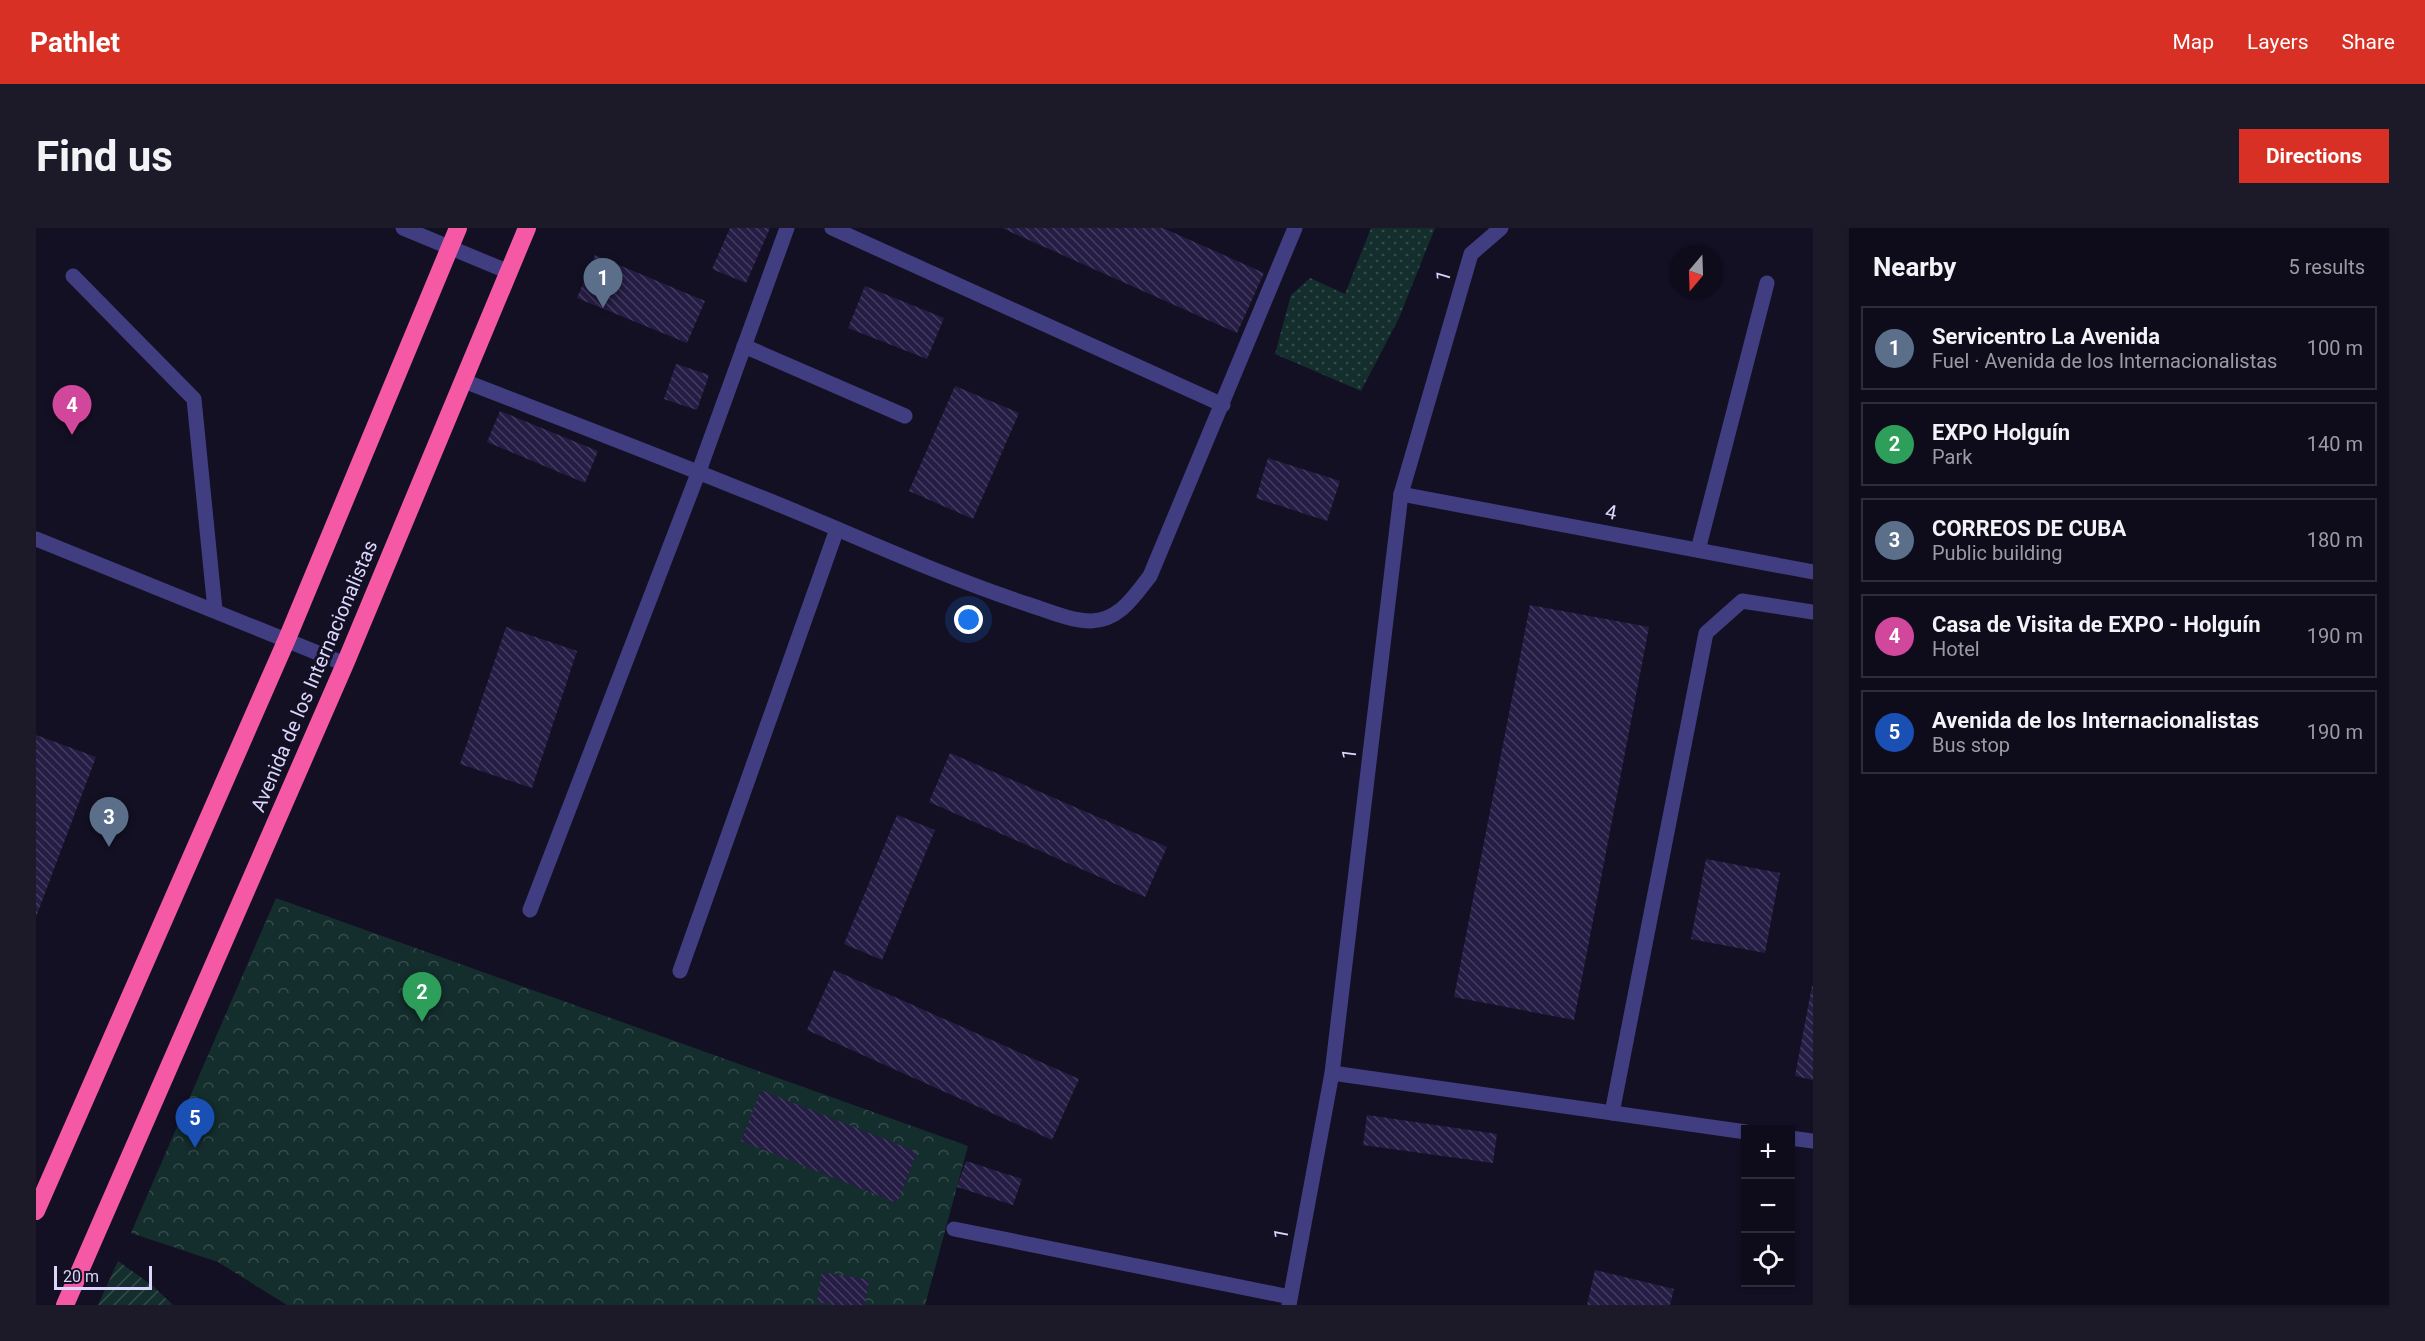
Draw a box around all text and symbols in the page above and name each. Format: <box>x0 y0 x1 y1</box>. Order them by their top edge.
text: Pathlet <box>30 26 120 59</box>
text: Map <box>2172 30 2214 54</box>
text: Layers <box>2247 30 2308 54</box>
text: Share <box>2341 30 2395 54</box>
button: Directions <box>2239 129 2389 183</box>
text: Find us <box>36 132 173 181</box>
north arrow <box>1669 246 1723 300</box>
text: Nearby <box>1873 252 1956 282</box>
text: 5 results <box>2289 255 2365 279</box>
pin: 1 <box>584 259 622 308</box>
street label: 1 <box>1430 267 1456 285</box>
text: Servicentro La Avenida <box>1932 324 2160 349</box>
text: 1 <box>1889 336 1900 360</box>
text: 100 m <box>2307 336 2363 360</box>
text: Fuel · Avenida de los Internacionalistas <box>1932 349 2277 373</box>
pin: 4 <box>52 386 92 435</box>
text: EXPO Holguín <box>1932 420 2070 445</box>
text: 2 <box>1889 432 1900 456</box>
text: 140 m <box>2307 432 2363 456</box>
text: Park <box>1932 445 1972 469</box>
street label: 4 <box>1603 499 1619 525</box>
text: CORREOS DE CUBA <box>1932 516 2126 541</box>
text: 3 <box>1889 528 1900 552</box>
text: 180 m <box>2307 528 2363 552</box>
street label: Avenida de los Internacionalistas <box>246 536 382 816</box>
text: Public building <box>1932 541 2062 565</box>
your location <box>954 605 983 634</box>
text: Casa de Visita de EXPO - Holguín <box>1932 612 2260 637</box>
text: 4 <box>1889 624 1900 648</box>
text: 190 m <box>2307 624 2363 648</box>
text: Hotel <box>1932 637 1980 661</box>
text: Avenida de los Internacionalistas <box>1932 708 2259 733</box>
text: 5 <box>1889 720 1900 744</box>
text: 190 m <box>2307 720 2363 744</box>
text: Bus stop <box>1932 733 2010 757</box>
street label: 1 <box>1336 747 1362 761</box>
pin: 3 <box>90 798 128 847</box>
pin: 2 <box>402 972 442 1022</box>
pin: 5 <box>176 1098 214 1148</box>
map controls <box>1741 1125 1795 1287</box>
button: + <box>1741 1125 1795 1179</box>
button: − <box>1741 1179 1795 1233</box>
street label: 1 <box>1268 1226 1294 1242</box>
button: locate <box>1741 1233 1795 1287</box>
scale bar <box>54 1263 152 1290</box>
text: 20 m <box>63 1267 99 1286</box>

